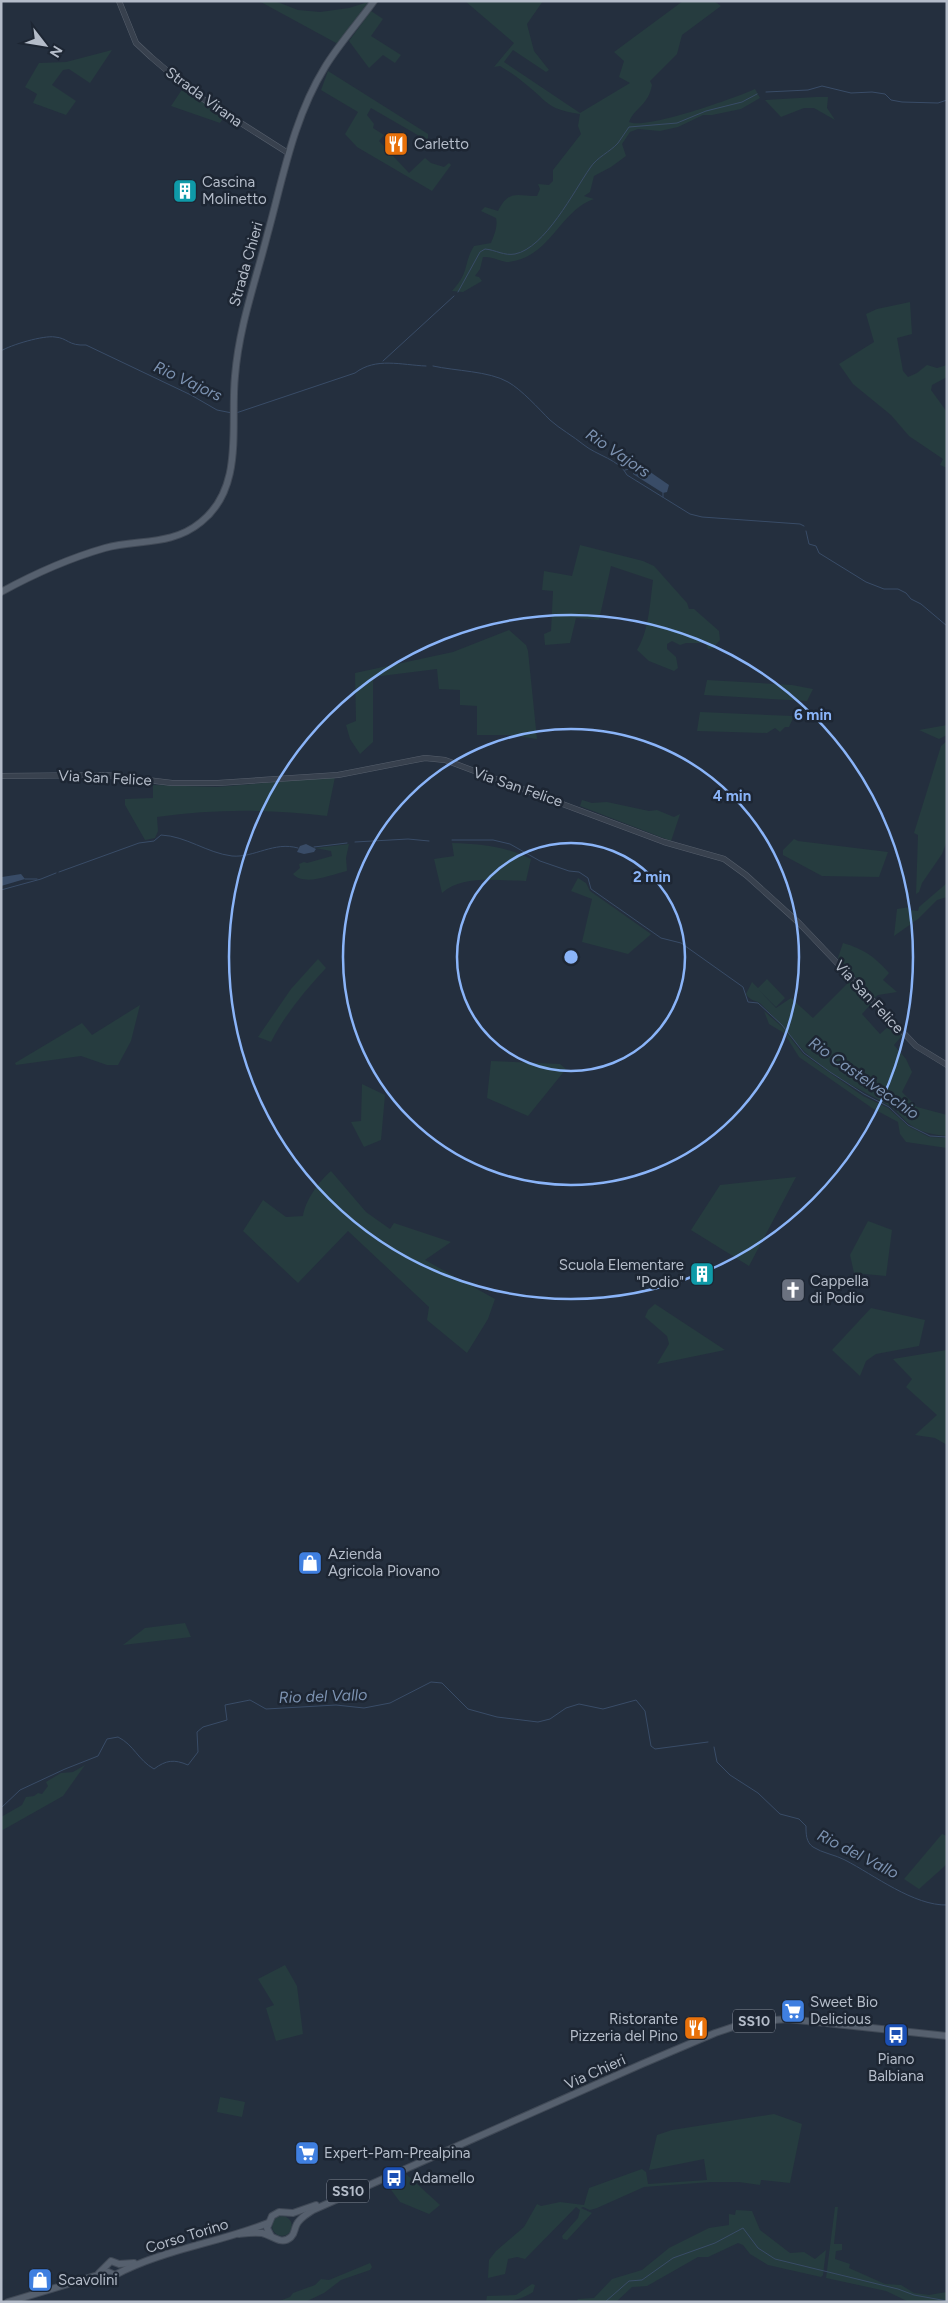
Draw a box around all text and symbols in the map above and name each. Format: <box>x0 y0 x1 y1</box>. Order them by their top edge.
north arrow <box>20 20 70 70</box>
text: N <box>46 42 66 60</box>
street label: Strada Virana <box>162 63 246 131</box>
restaurant icon: Carletto <box>383 131 409 157</box>
place label: Carletto <box>414 135 469 153</box>
place label: Cascina Molinetto <box>202 173 267 208</box>
building icon: Cascina Molinetto <box>172 178 198 204</box>
street label: Strada Chieri <box>225 220 267 308</box>
water label: Rio Vajors <box>151 357 226 405</box>
water label: Rio Vajors <box>582 425 654 482</box>
text: 6 min <box>794 706 832 724</box>
street label: Via San Felice <box>471 763 565 811</box>
street label: Via San Felice <box>58 767 152 789</box>
text: 4 min <box>713 787 751 805</box>
text: 2 min <box>633 868 671 886</box>
centre of rings <box>562 948 580 966</box>
street label: Via San Felice <box>831 957 907 1037</box>
water label: Rio Castelvecchio <box>805 1033 923 1123</box>
place label: Scuola Elementare "Podio" <box>559 1256 684 1291</box>
building icon: Scuola Elementare "Podio" <box>689 1261 715 1287</box>
place label: Cappella di Podio <box>810 1272 869 1307</box>
church icon: Cappella di Podio <box>780 1277 806 1303</box>
place label: Azienda Agricola Piovano <box>328 1545 440 1580</box>
shop icon: Azienda Agricola Piovano <box>297 1550 323 1576</box>
water label: Rio del Vallo <box>278 1685 368 1707</box>
water label: Rio del Vallo <box>814 1825 902 1883</box>
place label: Sweet Bio Delicious <box>810 1993 878 2028</box>
supermarket icon: Sweet Bio Delicious <box>780 1998 806 2024</box>
place label: Ristorante Pizzeria del Pino <box>570 2010 678 2045</box>
road number: SS10 <box>733 2010 775 2032</box>
restaurant icon: Ristorante Pizzeria del Pino <box>683 2015 709 2041</box>
bus stop icon: Piano Balbiana <box>883 2022 909 2048</box>
place label: Piano Balbiana <box>868 2050 924 2085</box>
street label: Via Chieri <box>562 2051 628 2093</box>
supermarket icon: Expert-Pam-Prealpina <box>294 2140 320 2166</box>
place label: Expert-Pam-Prealpina <box>324 2144 470 2162</box>
bus stop icon: Adamello <box>381 2165 407 2191</box>
place label: Adamello <box>412 2169 475 2187</box>
road number: SS10 <box>327 2180 369 2202</box>
street label: Corso Torino <box>143 2215 231 2257</box>
shop icon: Scavolini <box>27 2267 53 2293</box>
place label: Scavolini <box>58 2271 118 2289</box>

